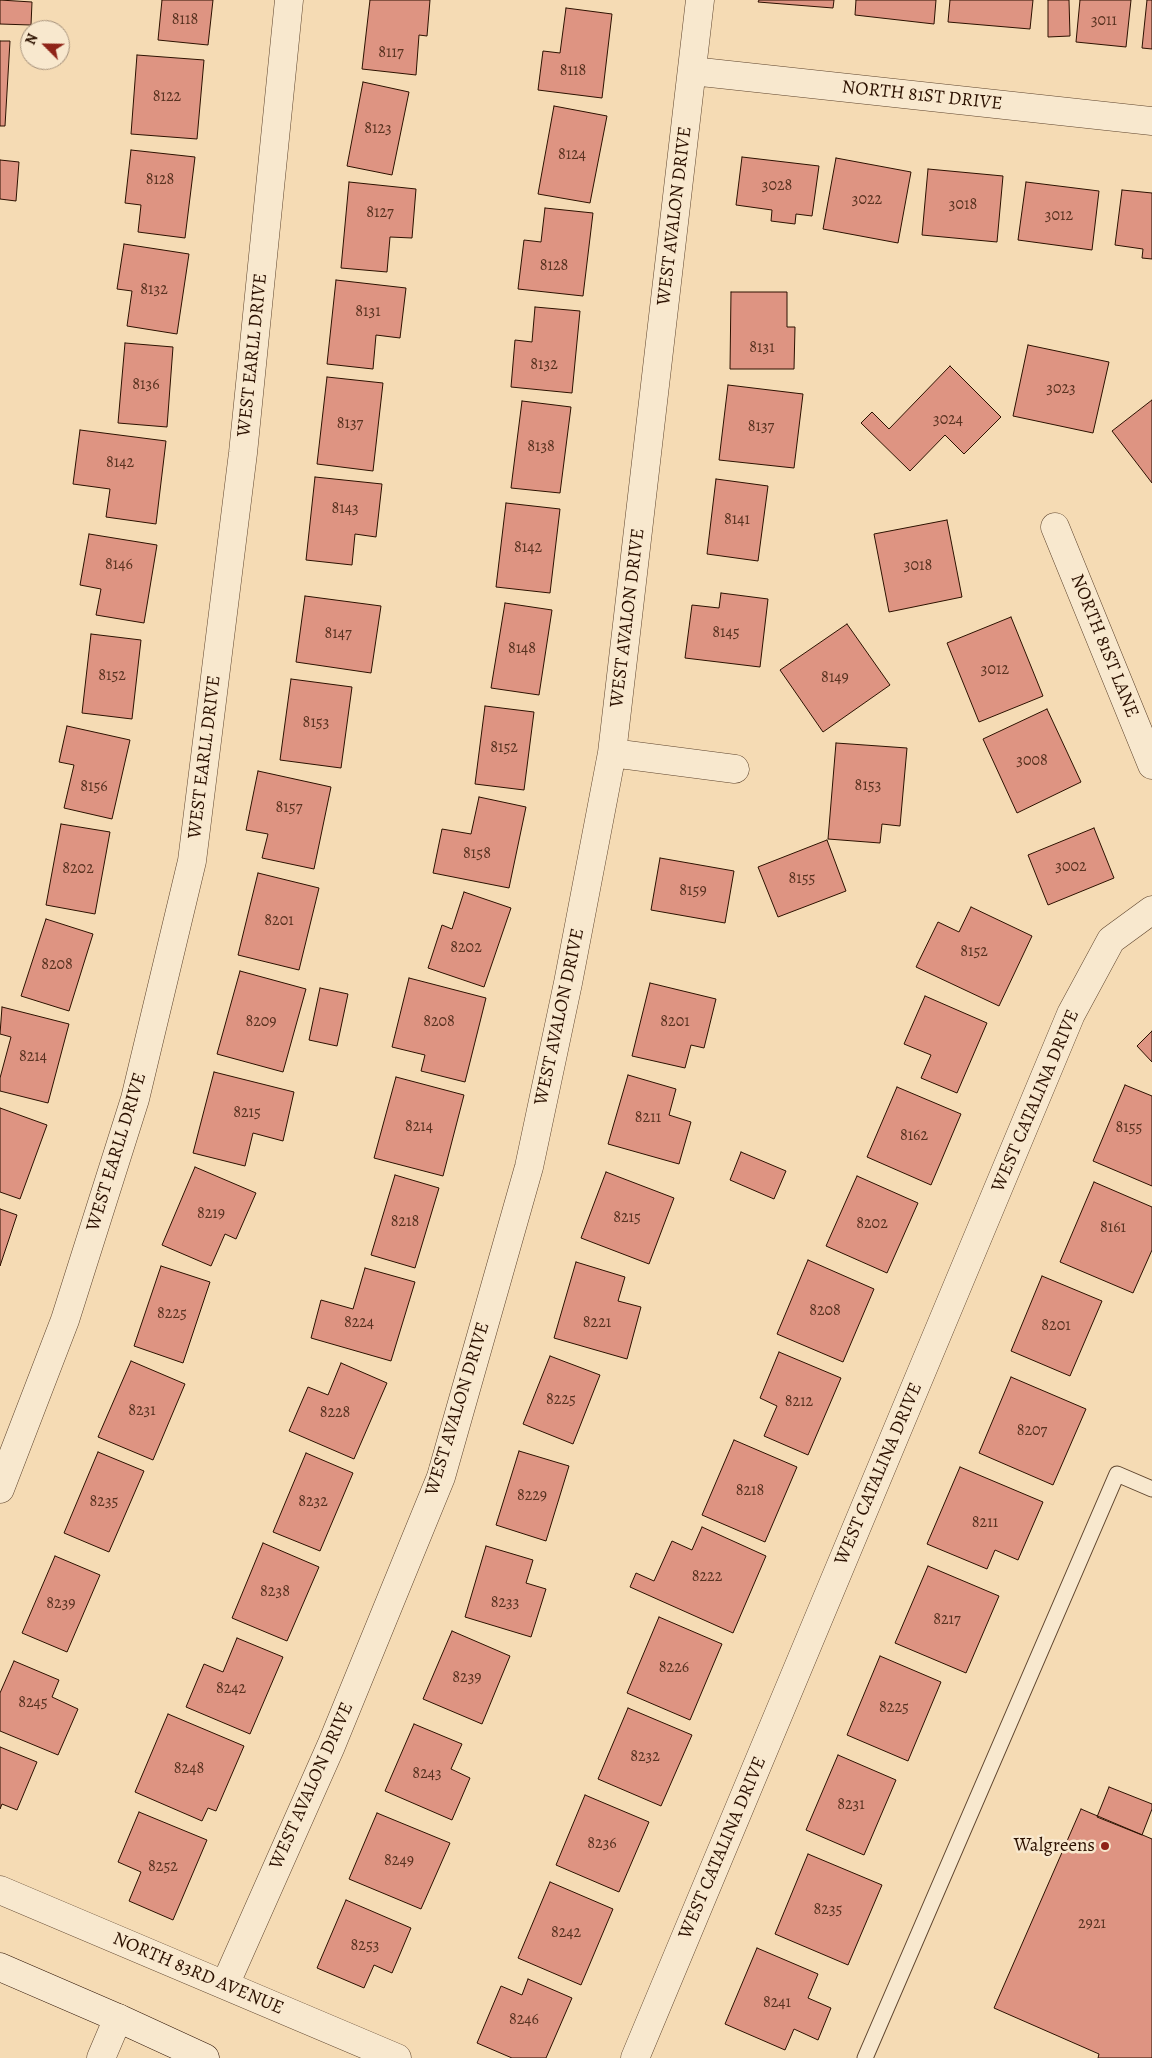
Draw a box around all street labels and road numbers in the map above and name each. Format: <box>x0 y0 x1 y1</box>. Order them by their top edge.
street label: NORTH 81ST DRIVE <box>841 76 1003 116</box>
street label: WEST AVALON DRIVE <box>653 125 697 307</box>
street label: WEST EARLL DRIVE <box>233 272 273 438</box>
street label: WEST AVALON DRIVE <box>606 527 650 709</box>
street label: NORTH 81ST LANE <box>1065 571 1143 721</box>
street label: WEST EARLL DRIVE <box>184 674 226 840</box>
street label: WEST AVALON DRIVE <box>530 927 590 1107</box>
street label: WEST CATALINA DRIVE <box>987 1006 1085 1196</box>
street label: WEST EARLL DRIVE <box>82 1070 152 1234</box>
street label: WEST AVALON DRIVE <box>421 1320 495 1498</box>
street label: WEST CATALINA DRIVE <box>830 1379 928 1569</box>
street label: WEST AVALON DRIVE <box>265 1699 359 1873</box>
street label: WEST CATALINA DRIVE <box>674 1753 772 1943</box>
street label: NORTH 83RD AVENUE <box>109 1928 287 2020</box>

